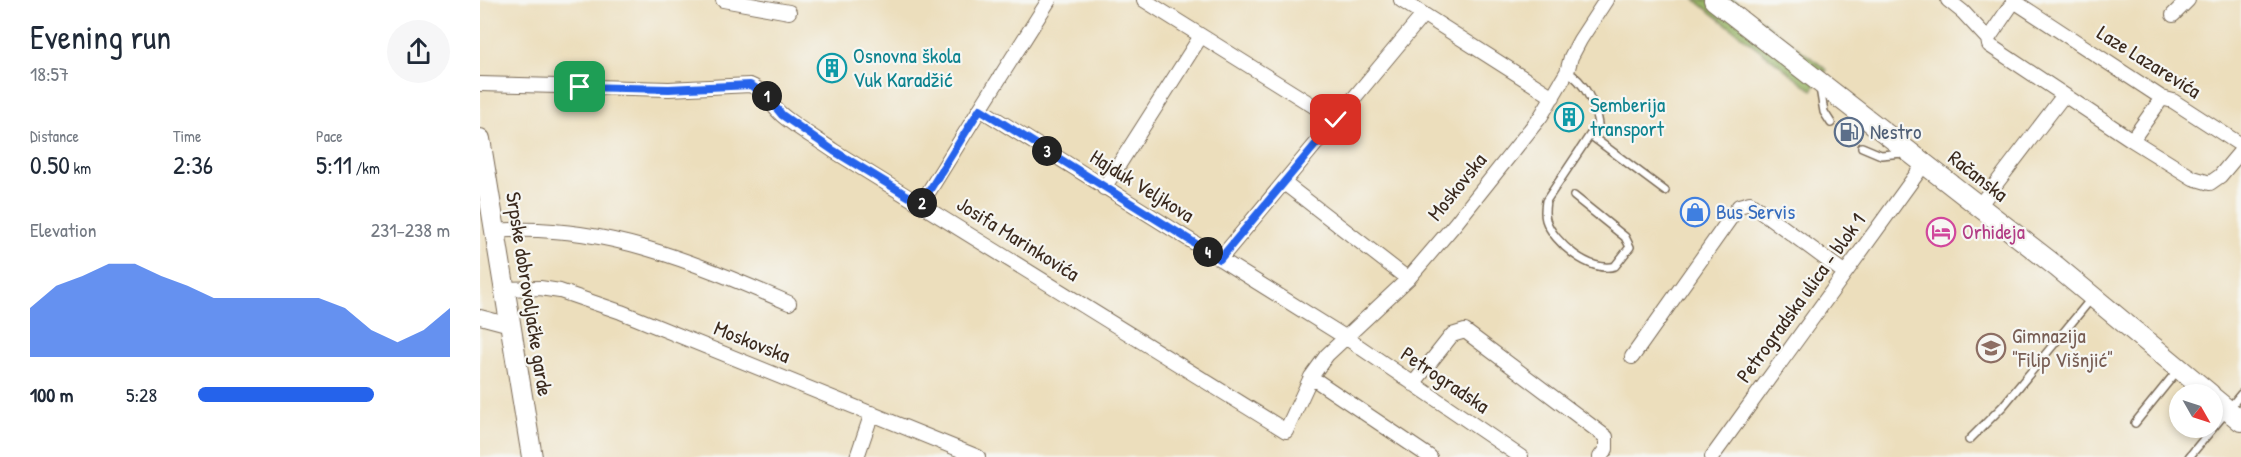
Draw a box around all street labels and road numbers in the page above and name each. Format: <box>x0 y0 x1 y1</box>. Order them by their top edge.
street label: Laze Lazarevića <box>2092 18 2207 105</box>
street label: Hajduk Veljkova <box>1085 142 1200 229</box>
street label: Račanska <box>1942 143 2014 208</box>
street label: Moskovska <box>1420 147 1493 227</box>
street label: Josifa Marinkovića <box>952 189 1085 288</box>
street label: Srpske dobrovoljačke garde <box>499 190 560 398</box>
street label: Petrogradska ulica - blok 1 <box>1729 207 1872 388</box>
street label: Moskovska <box>710 313 795 370</box>
street label: Petrogradska <box>1395 339 1495 420</box>

